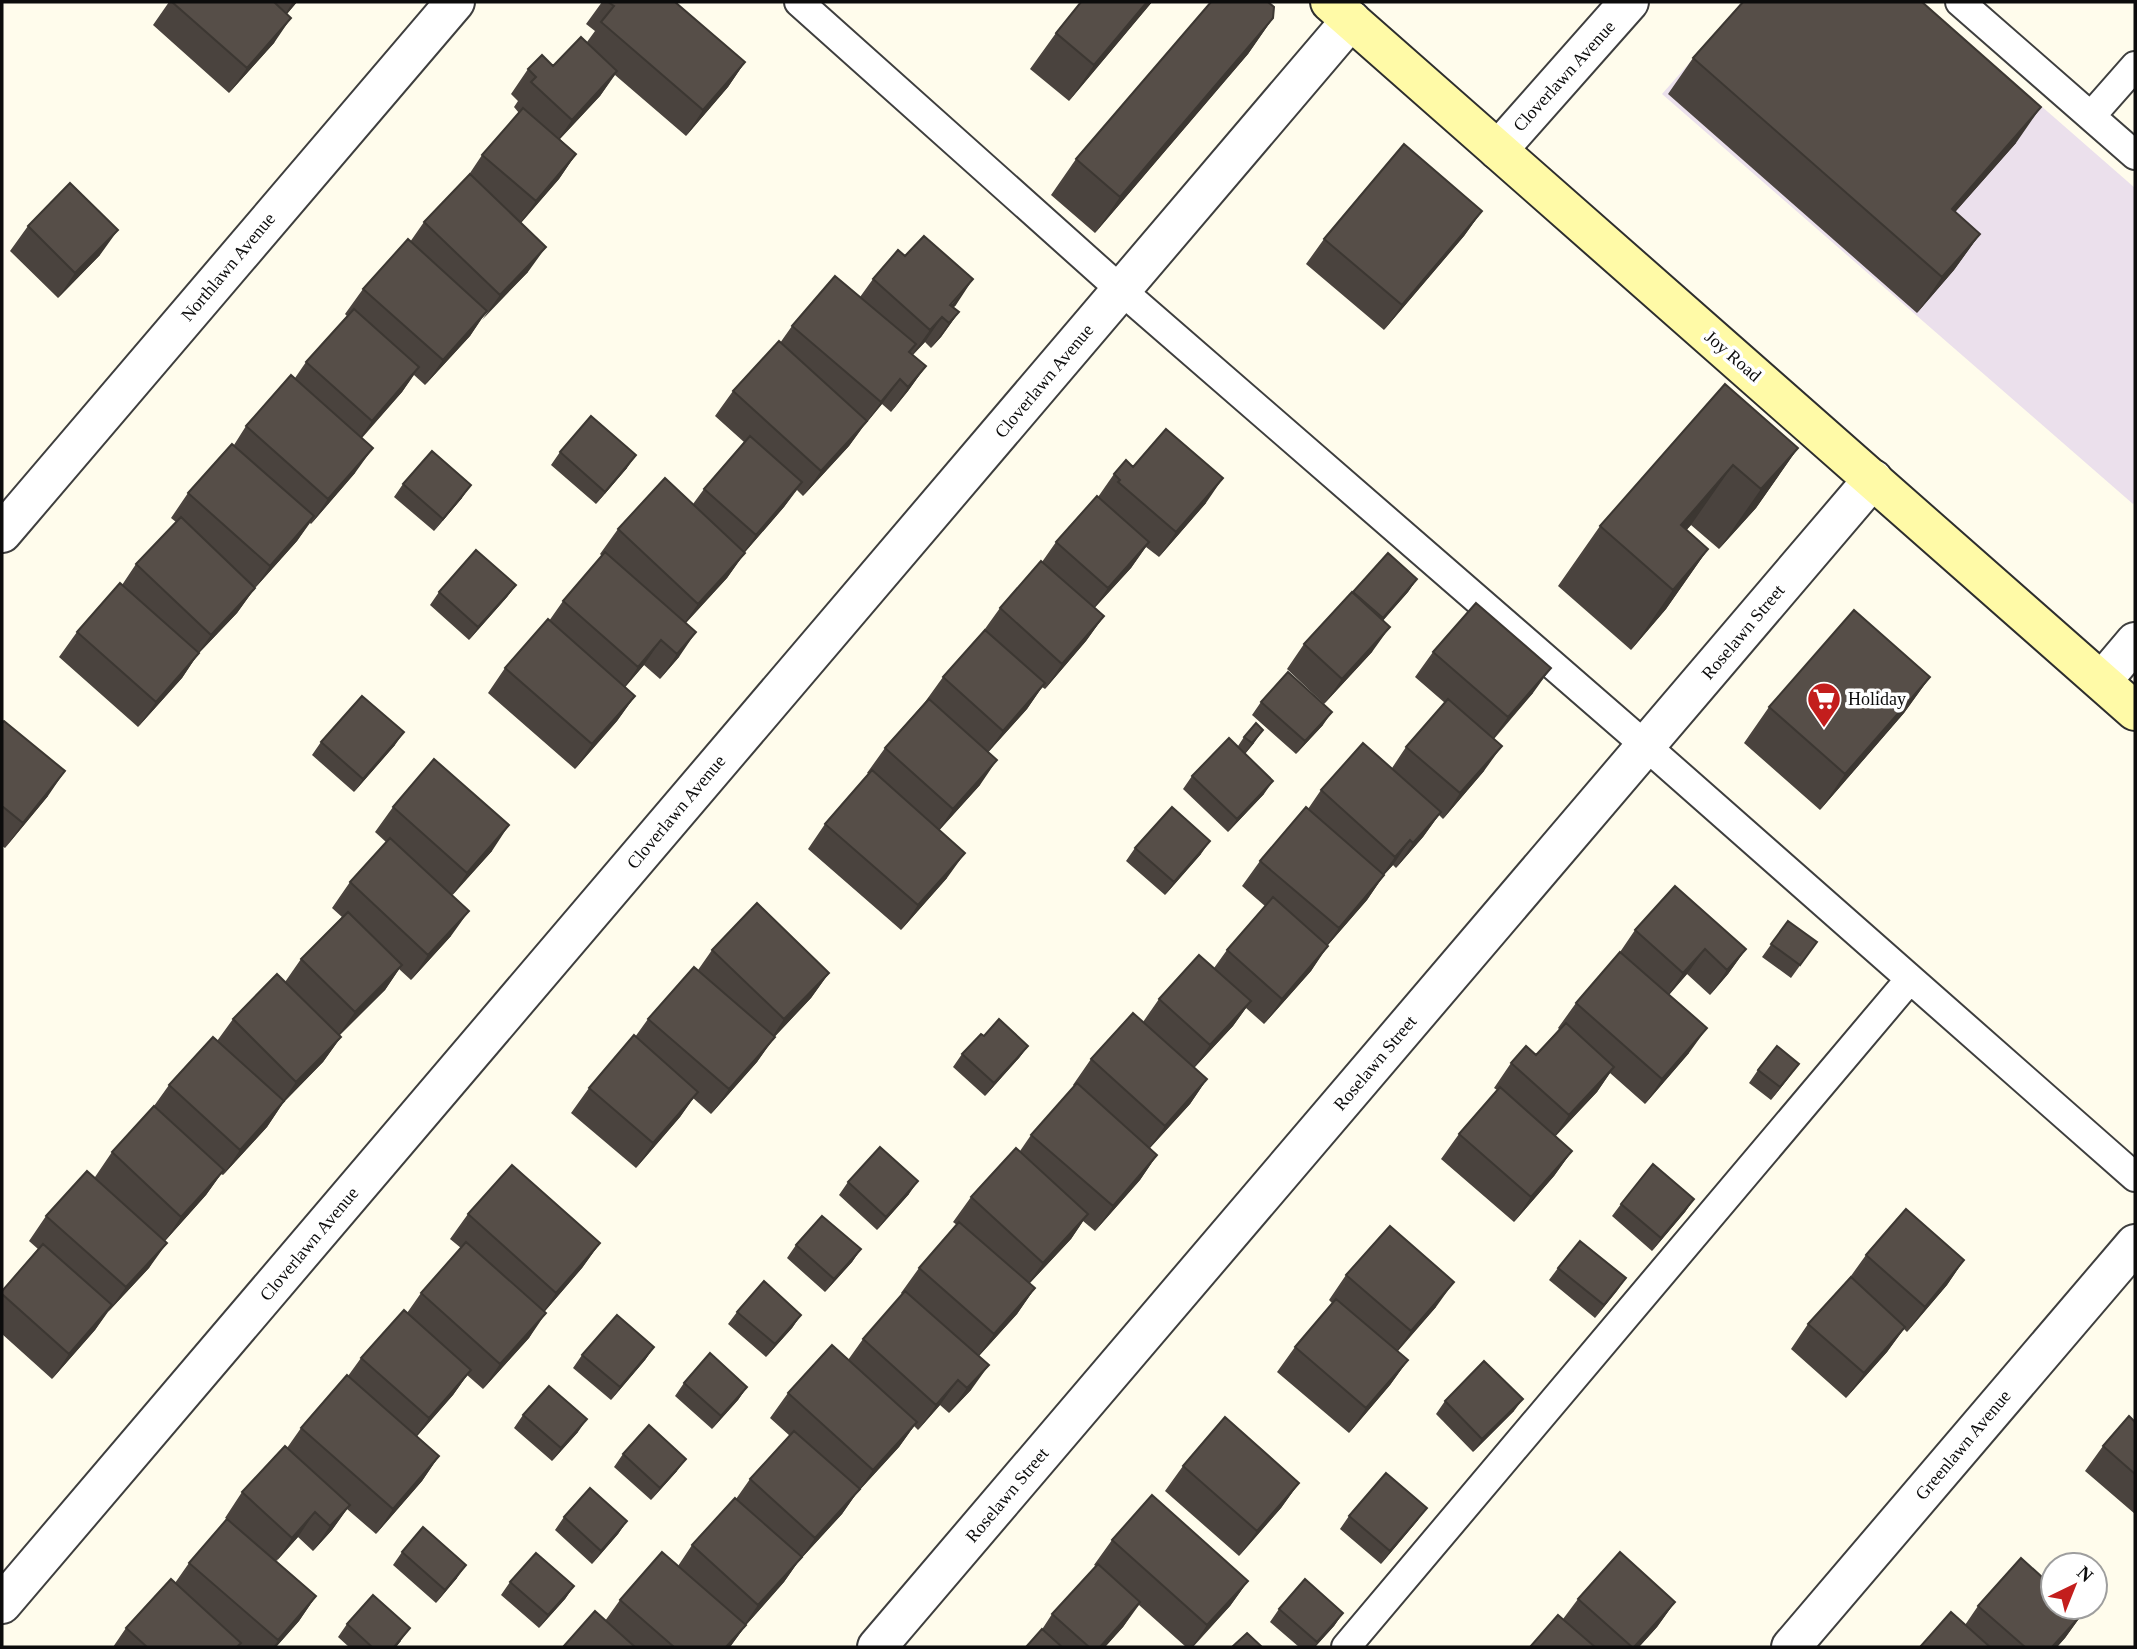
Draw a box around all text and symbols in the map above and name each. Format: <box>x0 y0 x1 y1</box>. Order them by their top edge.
street label: Cloverlawn Avenue <box>1509 16 1619 136</box>
street label: Northlawn Avenue <box>177 209 279 325</box>
street label: Cloverlawn Avenue <box>991 320 1097 442</box>
street label: Joy Road <box>1701 326 1765 386</box>
street label: Roselawn Street <box>1698 581 1788 683</box>
supermarket icon: Holiday <box>1805 680 1843 729</box>
place label: Holiday <box>1848 689 1906 709</box>
street label: Cloverlawn Avenue <box>623 751 729 873</box>
street label: Roselawn Street <box>1330 1012 1420 1114</box>
street label: Cloverlawn Avenue <box>256 1183 362 1305</box>
street label: Greenlawn Avenue <box>1911 1386 2015 1504</box>
street label: Roselawn Street <box>962 1444 1052 1546</box>
north arrow <box>2039 1551 2109 1621</box>
text: N <box>2073 1562 2098 1586</box>

